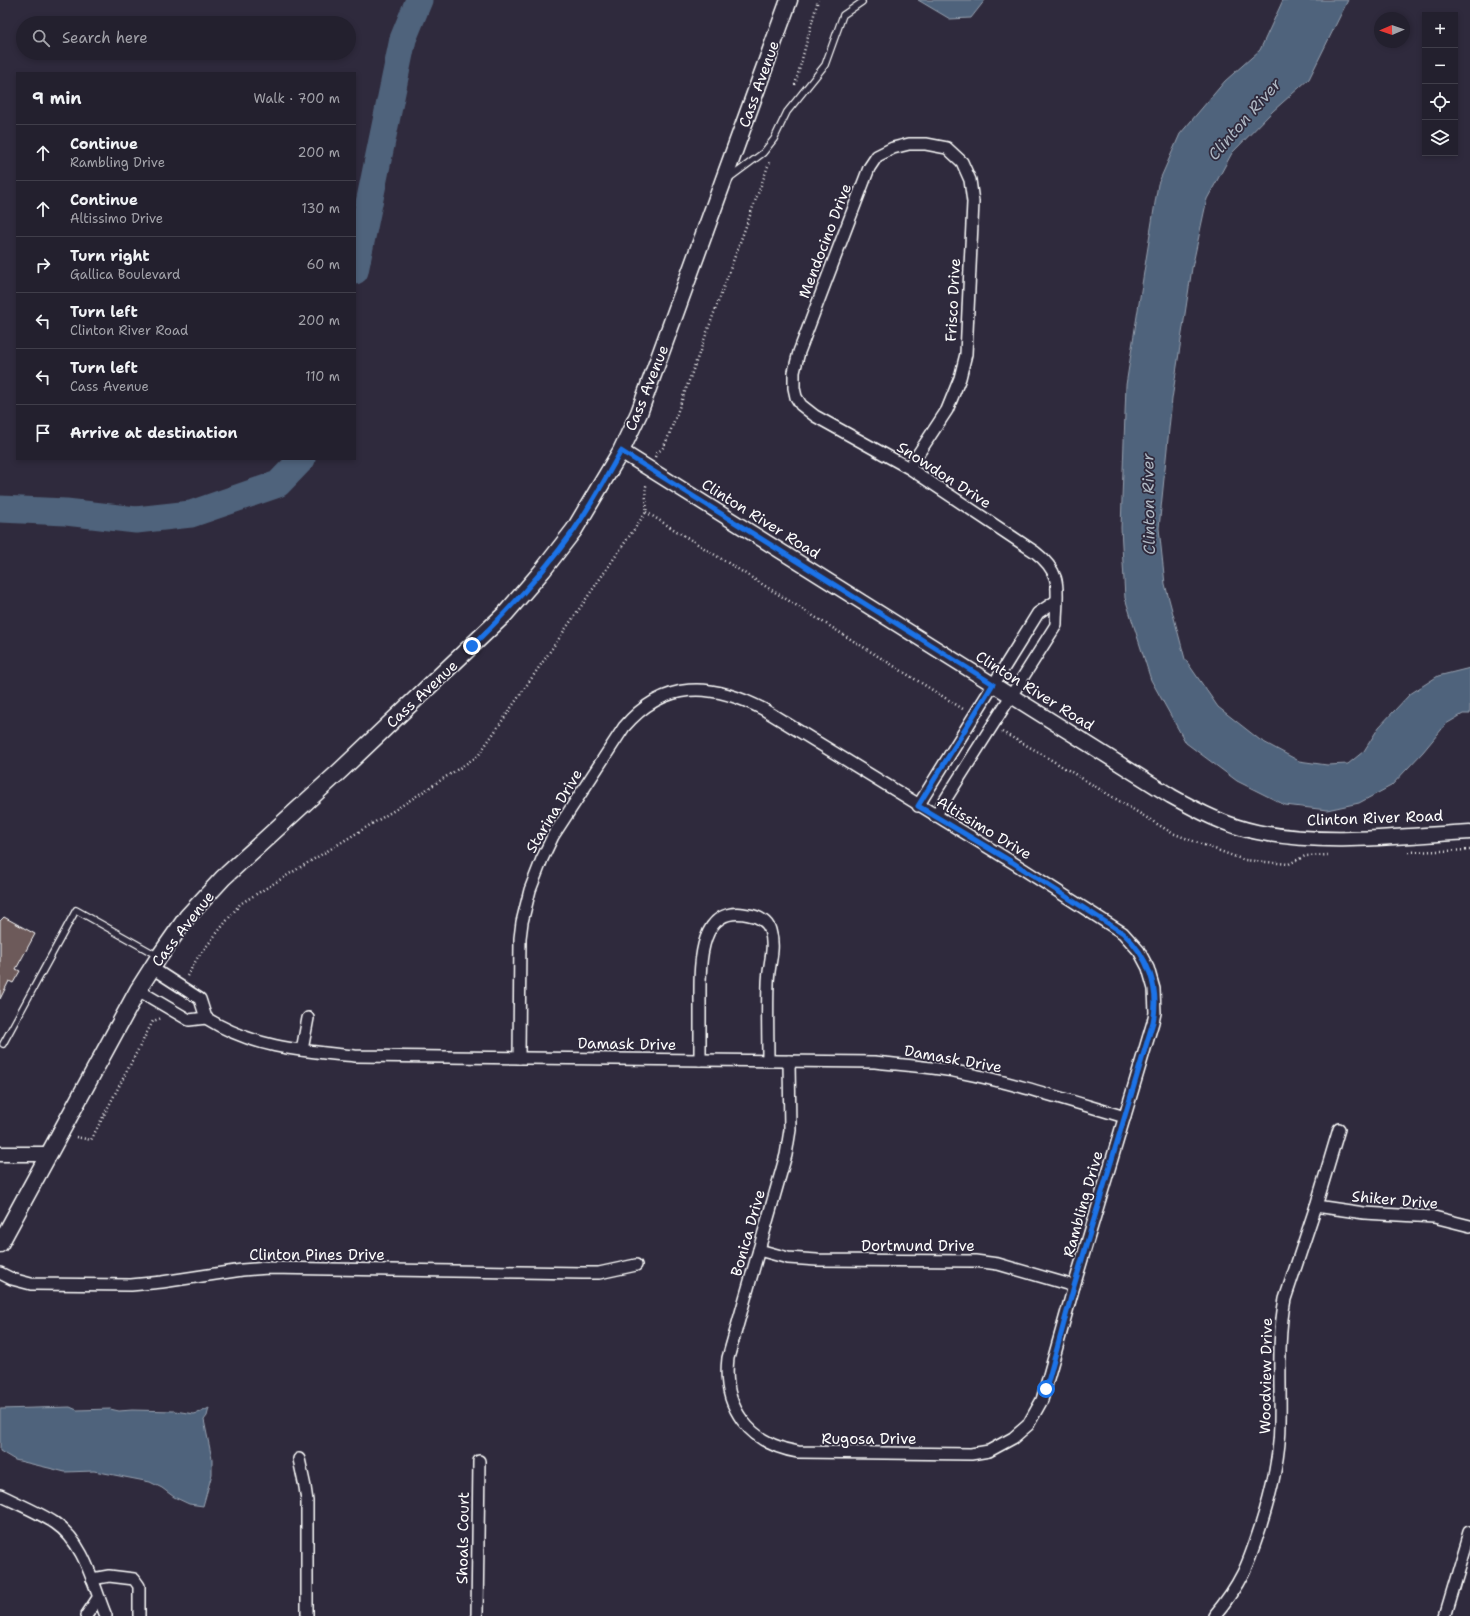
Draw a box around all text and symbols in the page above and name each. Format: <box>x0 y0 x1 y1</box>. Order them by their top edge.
north arrow <box>1374 12 1410 48</box>
map controls <box>1422 12 1458 156</box>
button: + <box>1422 12 1458 48</box>
search box <box>16 16 356 60</box>
icon: search <box>30 27 52 49</box>
text: Search here <box>62 28 148 48</box>
street label: Cass Avenue <box>734 38 784 130</box>
button: − <box>1422 48 1458 84</box>
water label: Clinton River <box>1203 74 1286 165</box>
button: locate <box>1422 84 1458 120</box>
text: 9 min <box>32 87 82 109</box>
text: Walk · 700 m <box>254 90 340 107</box>
button: layers <box>1422 120 1458 156</box>
text: Continue <box>70 134 138 154</box>
icon: ahead <box>32 142 54 164</box>
text: 200 m <box>298 144 340 161</box>
text: Rambling Drive <box>70 154 165 171</box>
street label: Mendocino Drive <box>794 181 856 301</box>
text: Continue <box>70 190 138 210</box>
icon: ahead <box>32 198 54 220</box>
text: 130 m <box>302 200 340 217</box>
text: Altissimo Drive <box>70 210 163 227</box>
text: Turn right <box>70 246 150 266</box>
icon: right <box>32 254 54 276</box>
text: 60 m <box>307 256 340 273</box>
street label: Frisco Drive <box>941 258 965 342</box>
text: Gallica Boulevard <box>70 266 180 283</box>
text: Turn left <box>70 302 138 322</box>
icon: left <box>32 310 54 332</box>
text: 200 m <box>298 312 340 329</box>
text: Clinton River Road <box>70 322 188 339</box>
street label: Cass Avenue <box>621 342 673 434</box>
text: Turn left <box>70 358 138 378</box>
icon: left <box>32 366 54 388</box>
text: 110 m <box>305 368 340 385</box>
text: Cass Avenue <box>70 378 149 395</box>
icon: arrive <box>32 422 54 444</box>
text: Arrive at destination <box>70 423 238 443</box>
street label: Snowdon Drive <box>893 437 995 513</box>
water label: Clinton River <box>1137 453 1160 555</box>
street label: Clinton River Road <box>698 474 825 564</box>
route end <box>463 637 481 655</box>
street label: Clinton River Road <box>972 646 1099 736</box>
street label: Cass Avenue <box>382 656 462 732</box>
street label: Starina Drive <box>521 765 587 857</box>
street label: Altissimo Drive <box>933 792 1035 864</box>
street label: Clinton River Road <box>1307 806 1444 830</box>
street label: Cass Avenue <box>147 887 219 971</box>
street label: Damask Drive <box>577 1033 677 1055</box>
street label: Damask Drive <box>903 1041 1003 1077</box>
street label: Rambling Drive <box>1058 1149 1108 1259</box>
street label: Shiker Drive <box>1351 1186 1439 1214</box>
street label: Bonica Drive <box>726 1187 770 1279</box>
street label: Dortmund Drive <box>861 1236 975 1256</box>
street label: Clinton Pines Drive <box>249 1245 385 1265</box>
street label: Woodview Drive <box>1255 1318 1277 1434</box>
route start <box>1037 1380 1055 1398</box>
street label: Rugosa Drive <box>821 1429 917 1449</box>
street label: Shoals Court <box>452 1492 474 1584</box>

